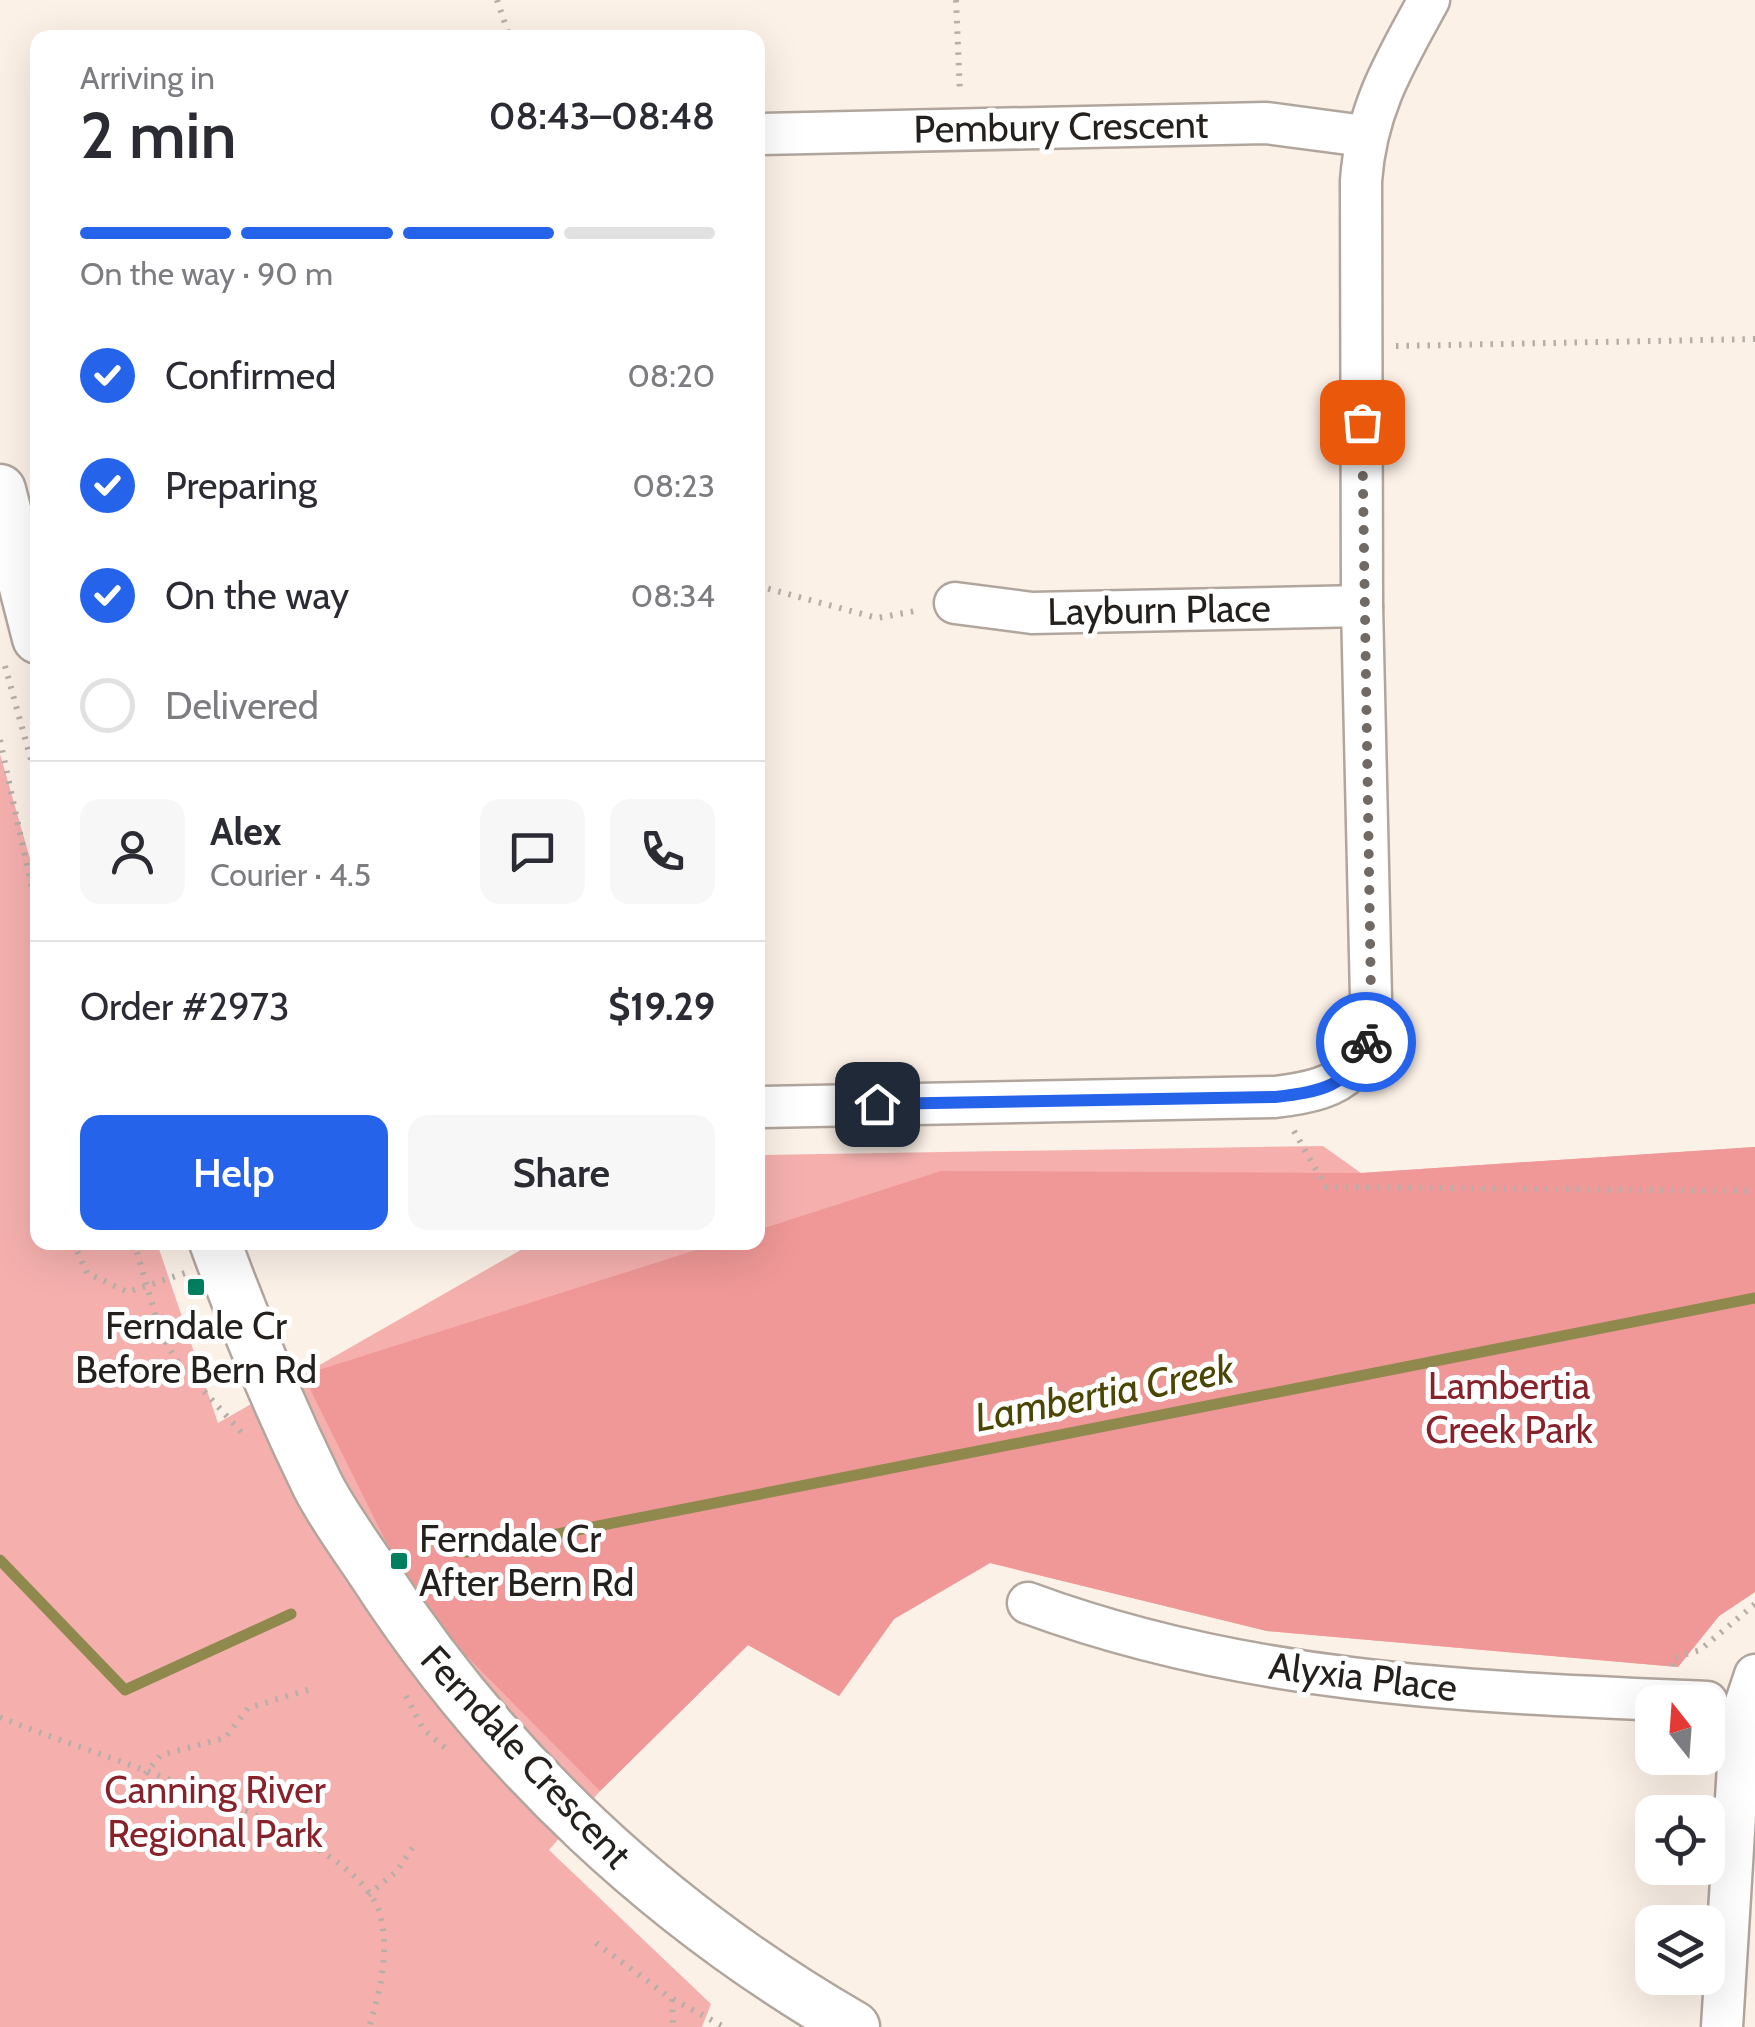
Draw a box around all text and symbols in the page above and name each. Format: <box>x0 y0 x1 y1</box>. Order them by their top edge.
text: Arriving in <box>80 58 215 97</box>
text: 08:43–08:48 <box>489 92 715 139</box>
text: 2 min <box>80 95 237 174</box>
street label: Pembury Crescent <box>913 100 1209 153</box>
text: On the way · 90 m <box>80 254 333 293</box>
icon: check <box>80 348 135 403</box>
text: Confirmed <box>165 352 336 399</box>
text: 08:20 <box>628 356 715 395</box>
pin <box>1320 380 1405 465</box>
icon: bag <box>1335 395 1390 450</box>
icon: check <box>80 458 135 513</box>
text: Preparing <box>165 462 317 509</box>
text: 08:23 <box>633 466 715 505</box>
icon: check <box>80 568 135 623</box>
text: On the way <box>165 572 349 619</box>
text: 08:34 <box>631 576 715 615</box>
street label: Layburn Place <box>1047 584 1271 635</box>
text: Delivered <box>165 682 319 729</box>
button: person <box>80 799 185 904</box>
button: chat <box>480 799 585 904</box>
button: phone <box>610 799 715 904</box>
text: Alex <box>210 808 281 855</box>
text: Courier · 4.5 <box>210 855 371 894</box>
text: Order #2973 <box>80 983 290 1030</box>
text: $19.29 <box>608 983 715 1030</box>
courier <box>1316 992 1416 1092</box>
icon: bike <box>1339 1015 1394 1070</box>
pin <box>835 1062 920 1147</box>
icon: home <box>850 1077 905 1132</box>
button: Help <box>80 1115 388 1230</box>
button: Share <box>408 1115 715 1230</box>
marker: Ferndale Cr Before Bern Rd <box>185 1276 207 1298</box>
place label: Ferndale Cr Before Bern Rd <box>75 1302 317 1393</box>
water label: Lambertia Creek <box>970 1343 1239 1442</box>
park label: Lambertia Creek Park <box>1425 1362 1593 1453</box>
place label: Ferndale Cr After Bern Rd <box>419 1515 634 1606</box>
marker: Ferndale Cr After Bern Rd <box>388 1550 410 1572</box>
street label: Ferndale Crescent <box>411 1636 642 1878</box>
street label: Alyxia Place <box>1266 1642 1460 1711</box>
north arrow <box>1635 1685 1725 1775</box>
map controls <box>1635 1685 1725 1995</box>
park label: Canning River Regional Park <box>104 1766 326 1857</box>
button: locate <box>1635 1795 1725 1885</box>
button: layers <box>1635 1905 1725 1995</box>

